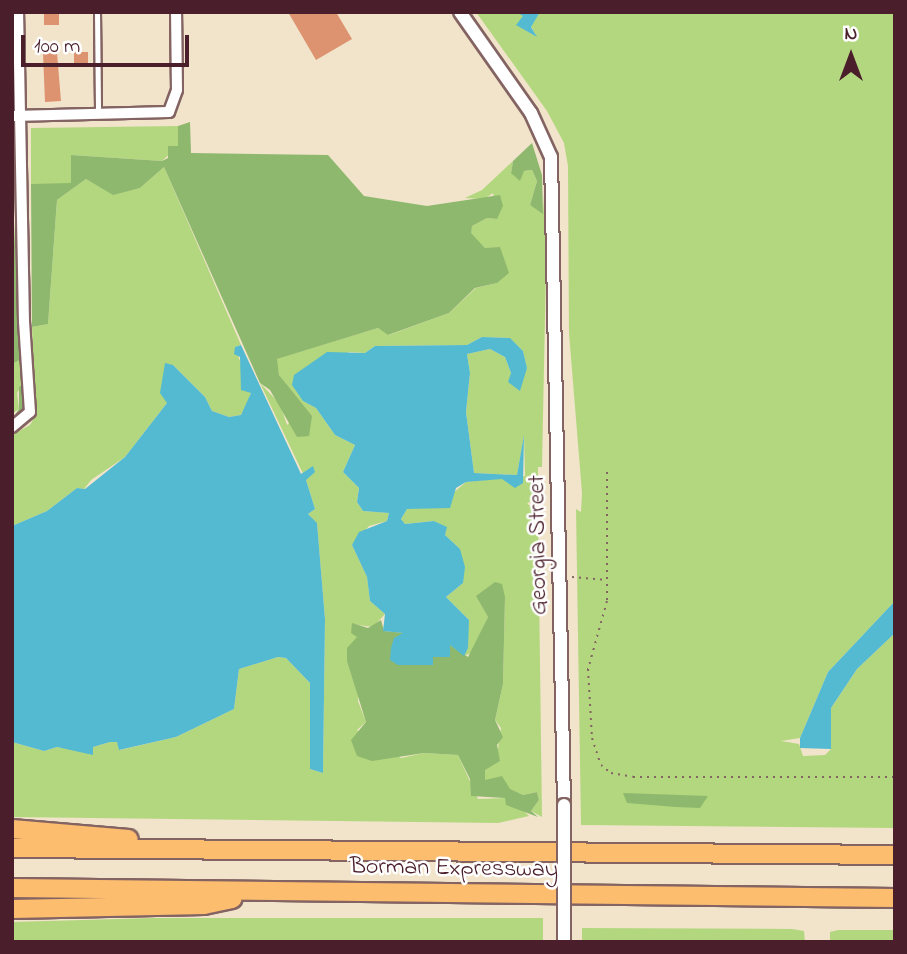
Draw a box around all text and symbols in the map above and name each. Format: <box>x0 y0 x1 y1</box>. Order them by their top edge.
scale bar <box>24 21 192 65</box>
north arrow <box>816 21 886 91</box>
text: N <box>845 21 857 48</box>
text: 100 m <box>34 32 80 62</box>
street label: Georgia Street <box>523 475 555 615</box>
street label: Borman Expressway <box>350 853 558 885</box>

